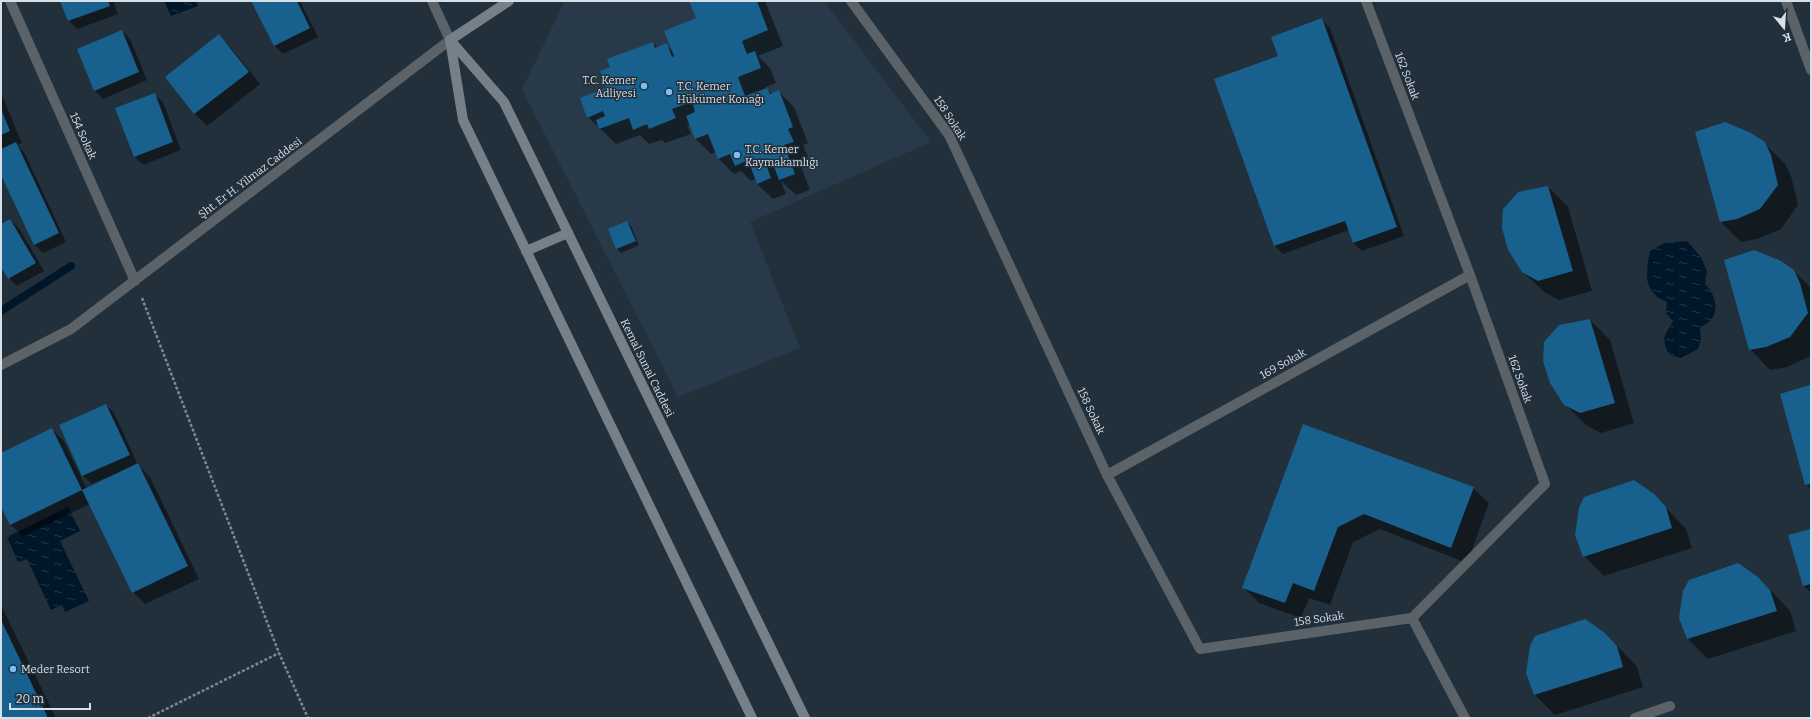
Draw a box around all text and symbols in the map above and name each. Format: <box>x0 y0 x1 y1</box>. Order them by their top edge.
north arrow <box>1764 8 1804 48</box>
text: K <box>1781 30 1793 44</box>
street label: 162 Sokak <box>1392 50 1422 102</box>
place label: T.C. Kemer Adliyesi <box>582 74 637 100</box>
place label: T.C. Kemer Hükümet Konağı <box>677 80 765 106</box>
marker: T.C. Kemer Adliyesi <box>639 81 649 91</box>
marker: T.C. Kemer Hükümet Konağı <box>664 87 674 97</box>
street label: 158 Sokak <box>931 93 970 143</box>
street label: 154 Sokak <box>67 111 99 162</box>
street label: Şht. Er H. Yilmaz Caddesi <box>196 134 305 221</box>
place label: T.C. Kemer Kaymakamlığı <box>745 143 819 169</box>
marker: T.C. Kemer Kaymakamlığı <box>732 150 742 160</box>
street label: Kemal Sunal Caddesi <box>618 317 677 420</box>
street label: 169 Sokak <box>1258 346 1309 382</box>
street label: 162 Sokak <box>1505 353 1535 405</box>
street label: 158 Sokak <box>1075 386 1108 437</box>
street label: 158 Sokak <box>1293 609 1345 629</box>
place label: Meder Resort <box>21 663 90 676</box>
marker: Meder Resort <box>8 664 18 674</box>
scale bar <box>10 685 90 711</box>
text: 20 m <box>16 692 45 706</box>

